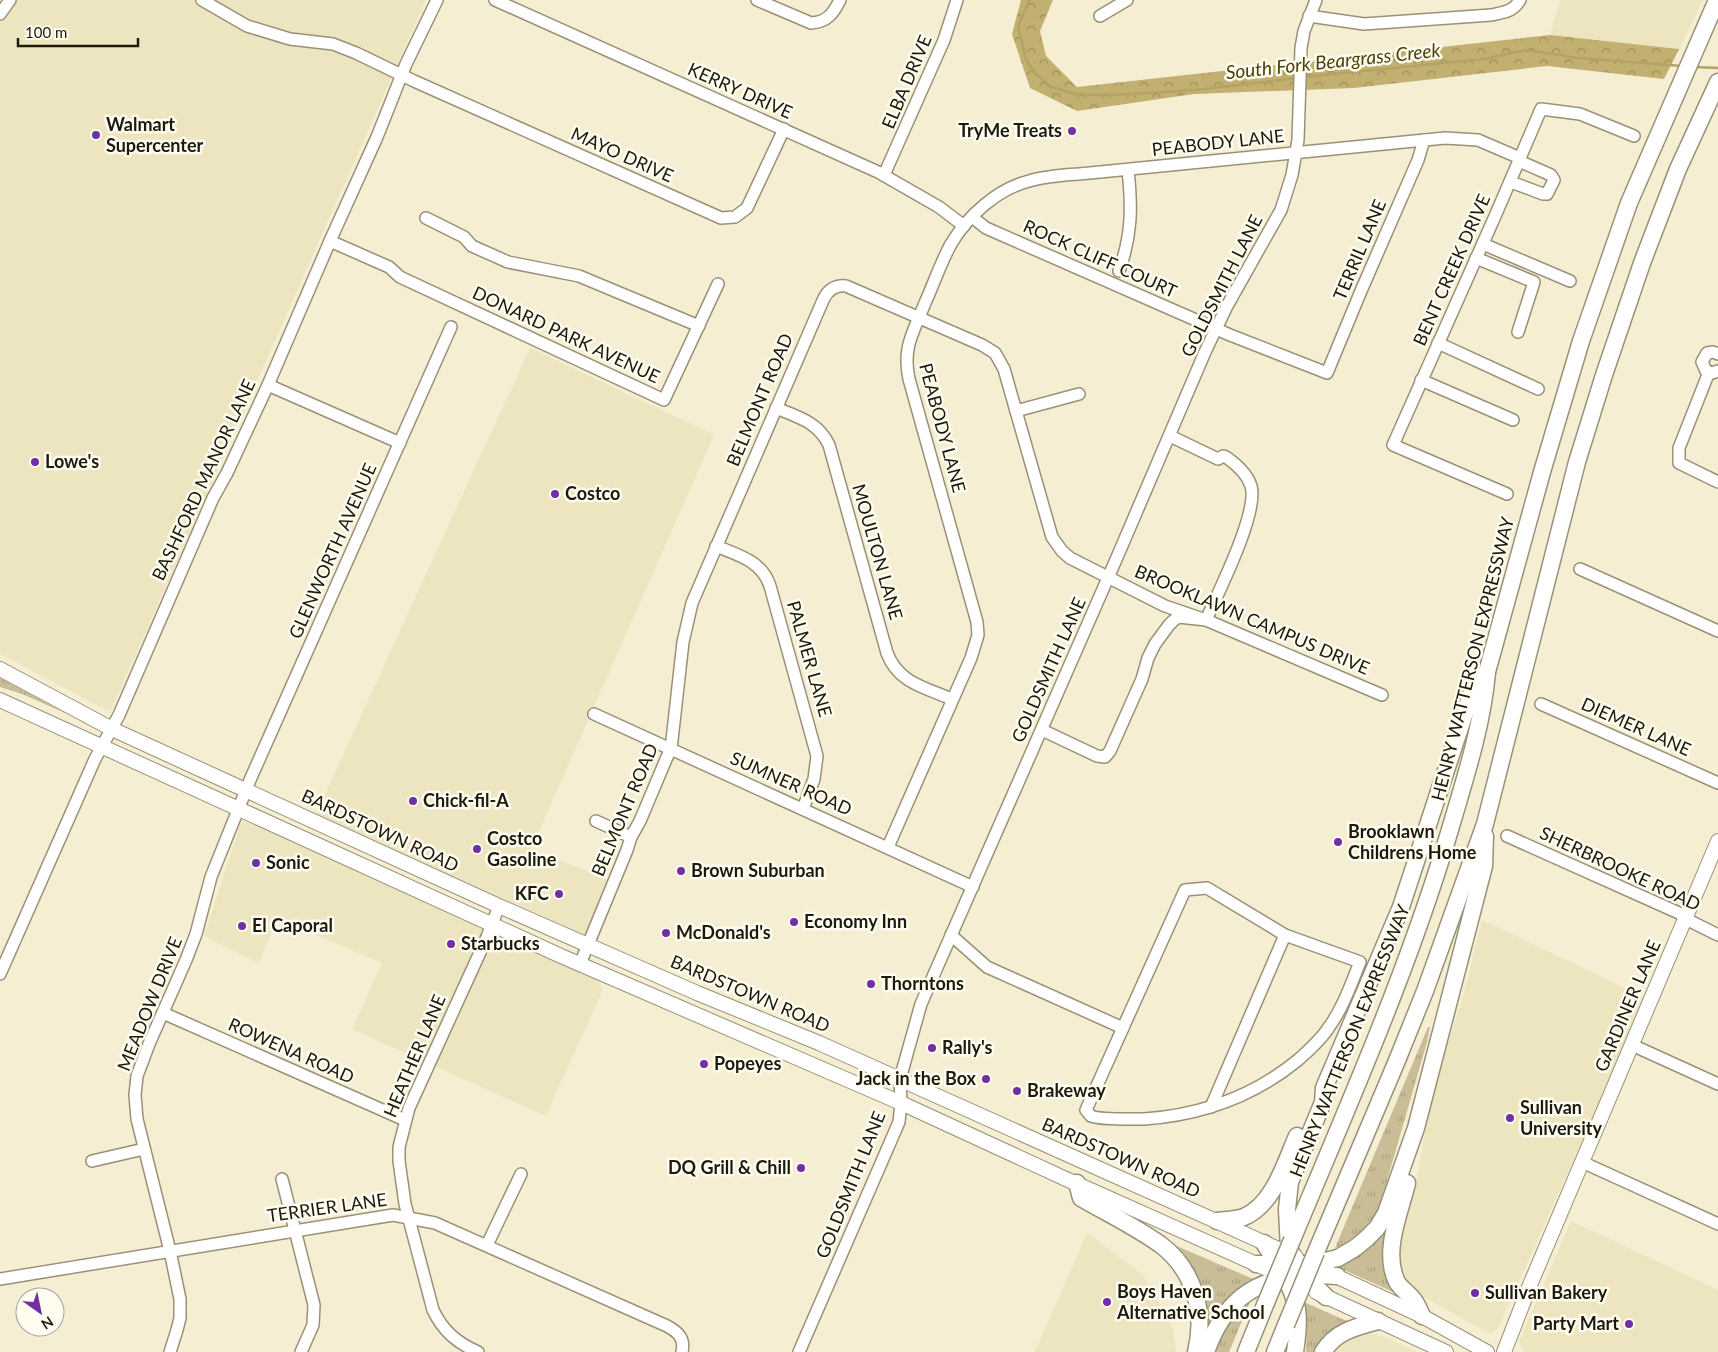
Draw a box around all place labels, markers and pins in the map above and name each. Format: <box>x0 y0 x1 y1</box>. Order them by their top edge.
place label: Walmart Supercenter <box>106 113 204 156</box>
place label: TryMe Treats <box>958 119 1062 141</box>
marker: TryMe Treats <box>1066 125 1078 137</box>
marker: Walmart Supercenter <box>90 129 102 141</box>
place label: Lowe's <box>45 450 99 472</box>
marker: Lowe's <box>29 456 41 468</box>
place label: Costco <box>565 482 620 504</box>
marker: Costco <box>549 488 561 500</box>
place label: Chick-fil-A <box>423 789 509 811</box>
marker: Chick-fil-A <box>407 795 419 807</box>
place label: Brooklawn Childrens Home <box>1348 820 1477 863</box>
place label: Costco Gasoline <box>487 827 557 870</box>
marker: Brooklawn Childrens Home <box>1332 836 1344 848</box>
marker: Costco Gasoline <box>471 843 483 855</box>
place label: Sonic <box>266 851 310 873</box>
marker: Sonic <box>250 857 262 869</box>
place label: Brown Suburban <box>691 859 825 881</box>
marker: Brown Suburban <box>675 865 687 877</box>
place label: KFC <box>515 882 549 904</box>
marker: KFC <box>553 888 565 900</box>
place label: Economy Inn <box>804 910 907 932</box>
place label: El Caporal <box>252 914 333 936</box>
marker: Economy Inn <box>788 916 800 928</box>
marker: El Caporal <box>236 920 248 932</box>
place label: McDonald's <box>676 921 771 943</box>
marker: McDonald's <box>660 927 672 939</box>
place label: Starbucks <box>461 932 540 954</box>
marker: Starbucks <box>445 938 457 950</box>
place label: Thorntons <box>881 972 964 994</box>
marker: Thorntons <box>865 978 877 990</box>
place label: Rally's <box>942 1036 993 1058</box>
marker: Rally's <box>926 1042 938 1054</box>
place label: Popeyes <box>714 1052 781 1074</box>
marker: Popeyes <box>698 1058 710 1070</box>
place label: Jack in the Box <box>856 1067 977 1089</box>
marker: Jack in the Box <box>980 1073 992 1085</box>
place label: Brakeway <box>1027 1079 1106 1101</box>
marker: Brakeway <box>1011 1085 1023 1097</box>
place label: Sullivan University <box>1520 1096 1602 1139</box>
marker: Sullivan University <box>1504 1112 1516 1124</box>
place label: DQ Grill & Chill <box>668 1156 791 1178</box>
marker: DQ Grill & Chill <box>795 1162 807 1174</box>
place label: Boys Haven Alternative School <box>1116 1280 1265 1323</box>
place label: Sullivan Bakery <box>1485 1281 1608 1303</box>
marker: Sullivan Bakery <box>1469 1287 1481 1299</box>
marker: Boys Haven Alternative School <box>1101 1296 1113 1308</box>
place label: Party Mart <box>1533 1312 1619 1334</box>
marker: Party Mart <box>1623 1318 1635 1330</box>

